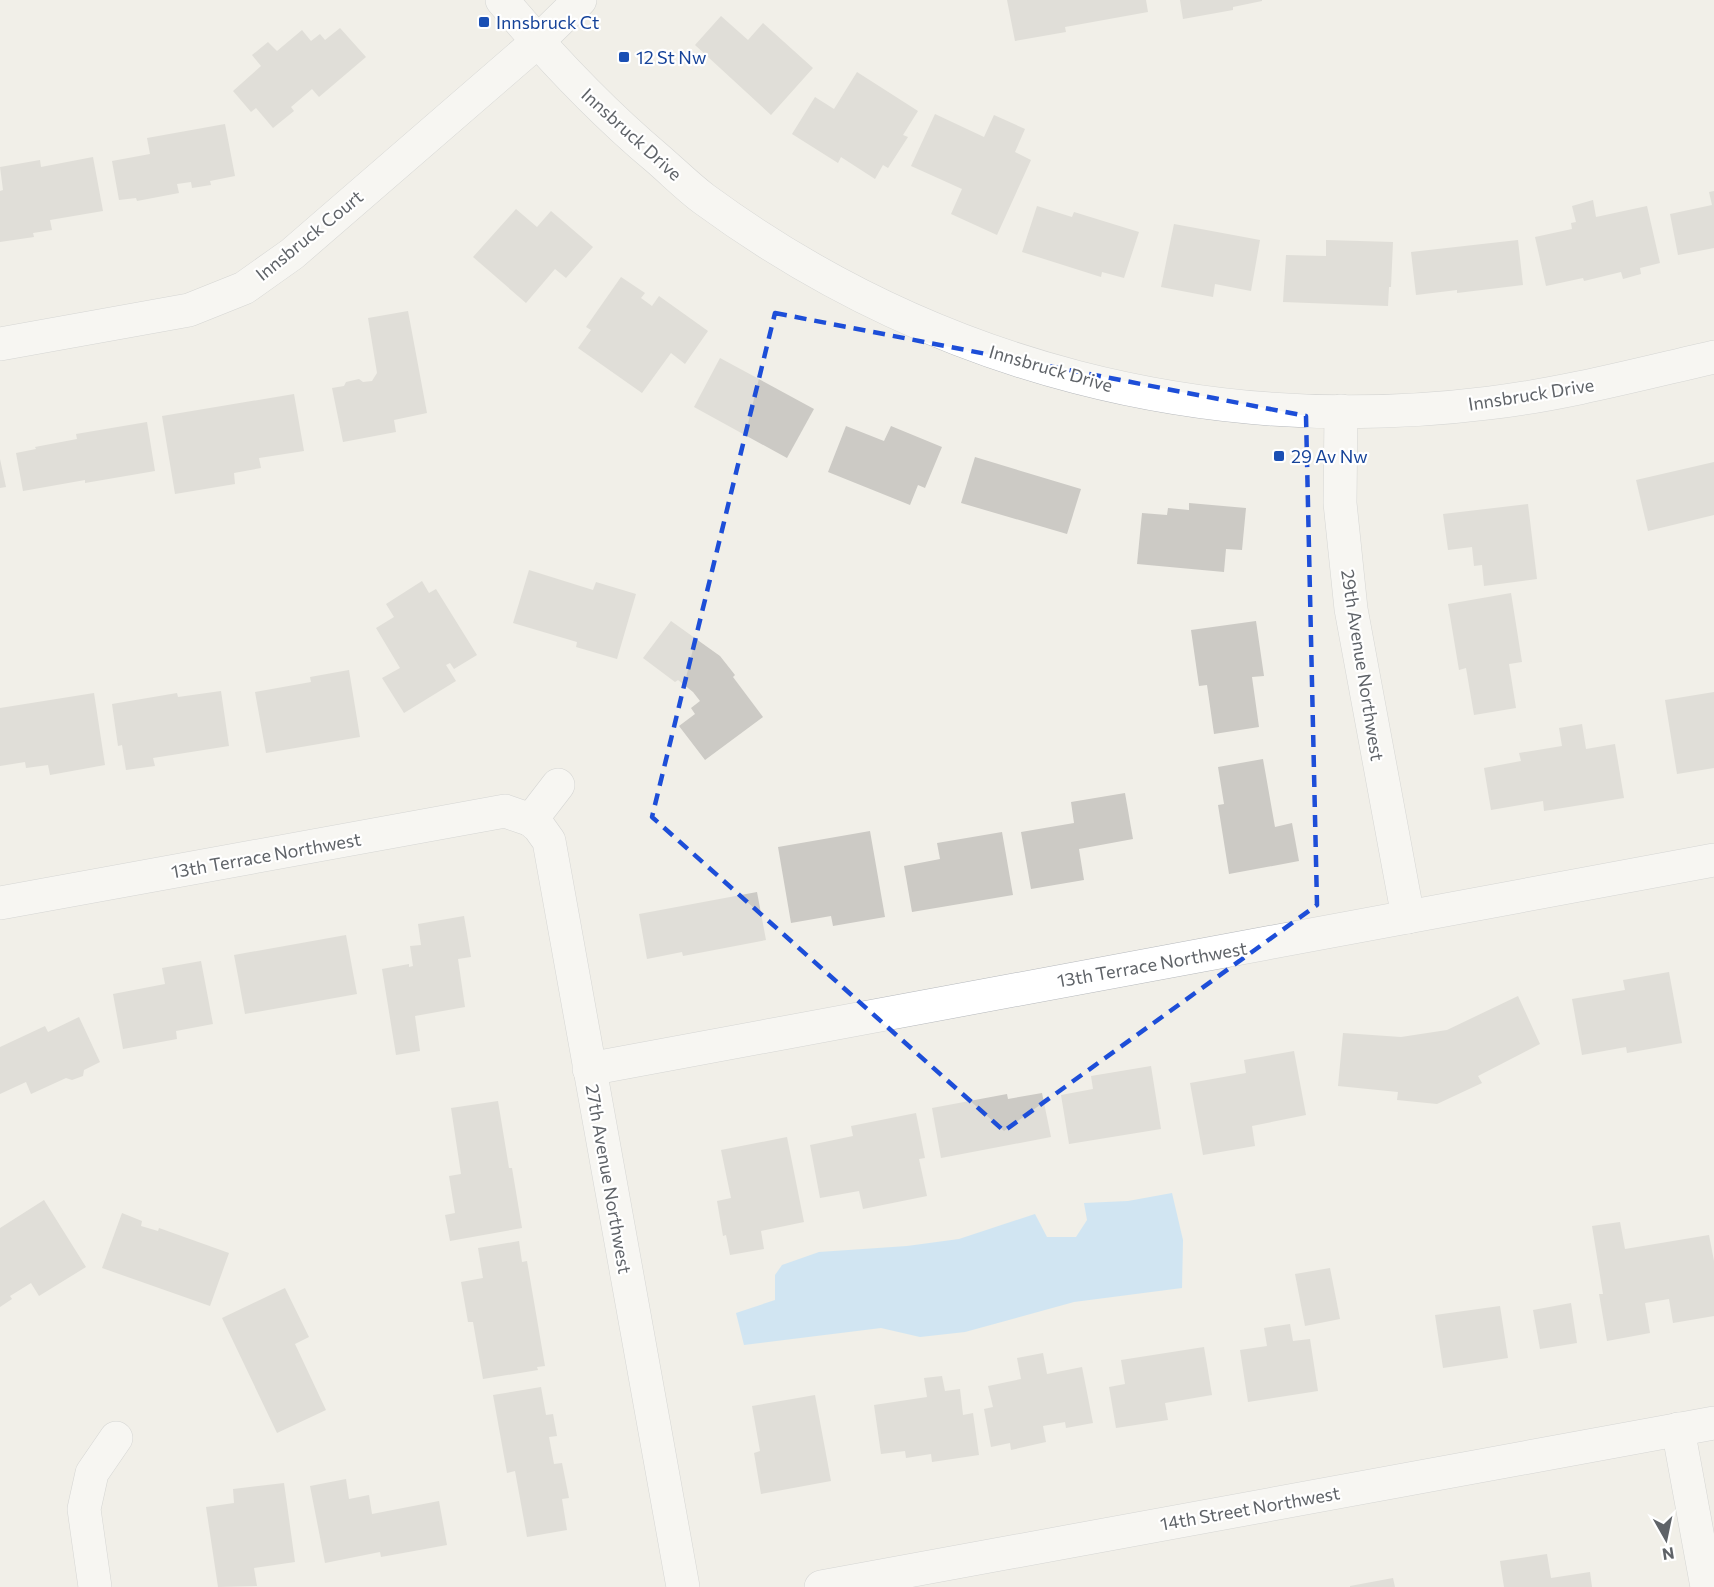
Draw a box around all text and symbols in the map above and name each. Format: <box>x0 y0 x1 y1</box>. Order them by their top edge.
place label: Innsbruck Ct <box>496 11 599 33</box>
marker: Innsbruck Ct <box>477 15 491 29</box>
place label: 12 St Nw <box>636 46 706 68</box>
marker: 12 St Nw <box>617 50 631 64</box>
street label: Innsbruck Drive <box>577 83 687 185</box>
street label: Innsbruck Court <box>251 185 367 285</box>
street label: Innsbruck Drive <box>987 340 1115 396</box>
street label: Innsbruck Drive <box>1466 373 1596 415</box>
place label: 29 Av Nw <box>1291 445 1368 467</box>
marker: 29 Av Nw <box>1272 449 1286 463</box>
street label: 29th Avenue Northwest <box>1337 568 1389 762</box>
street label: 13th Terrace Northwest <box>169 827 363 883</box>
street label: 13th Terrace Northwest <box>1055 936 1249 992</box>
street label: 27th Avenue Northwest <box>581 1082 637 1276</box>
street label: 14th Street Northwest <box>1158 1481 1342 1535</box>
north arrow <box>1636 1509 1696 1569</box>
text: N <box>1661 1544 1676 1565</box>

